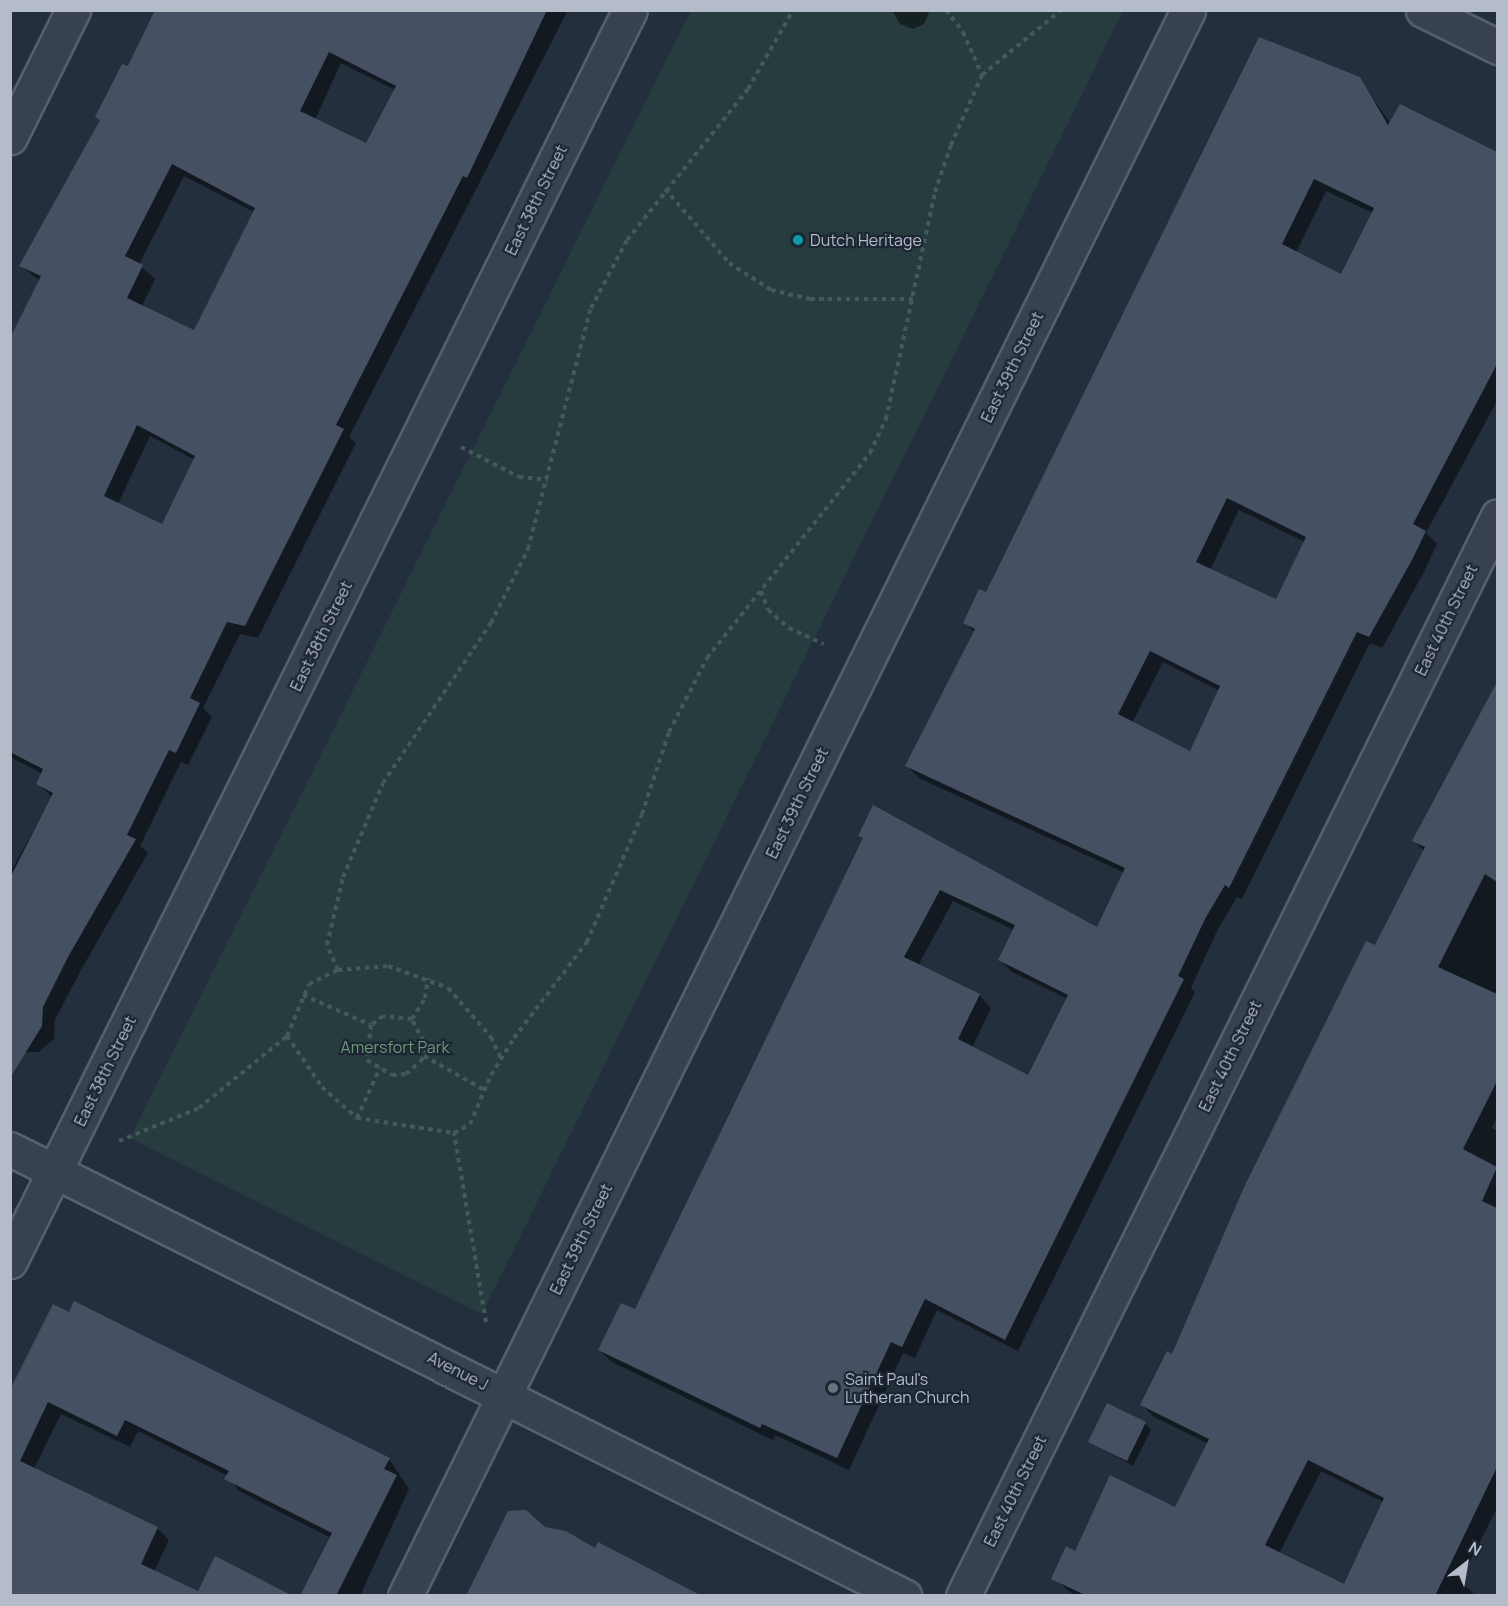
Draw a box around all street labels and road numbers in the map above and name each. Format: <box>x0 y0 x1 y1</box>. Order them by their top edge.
street label: East 38th Street <box>501 142 571 258</box>
street label: East 39th Street <box>977 308 1047 426</box>
street label: East 40th Street <box>1411 561 1481 679</box>
street label: East 38th Street <box>286 578 356 694</box>
street label: East 39th Street <box>762 744 832 862</box>
street label: East 40th Street <box>1195 997 1265 1115</box>
street label: East 38th Street <box>70 1013 140 1129</box>
street label: East 39th Street <box>546 1180 616 1298</box>
street label: Avenue J <box>425 1348 491 1394</box>
street label: East 40th Street <box>980 1432 1050 1550</box>

